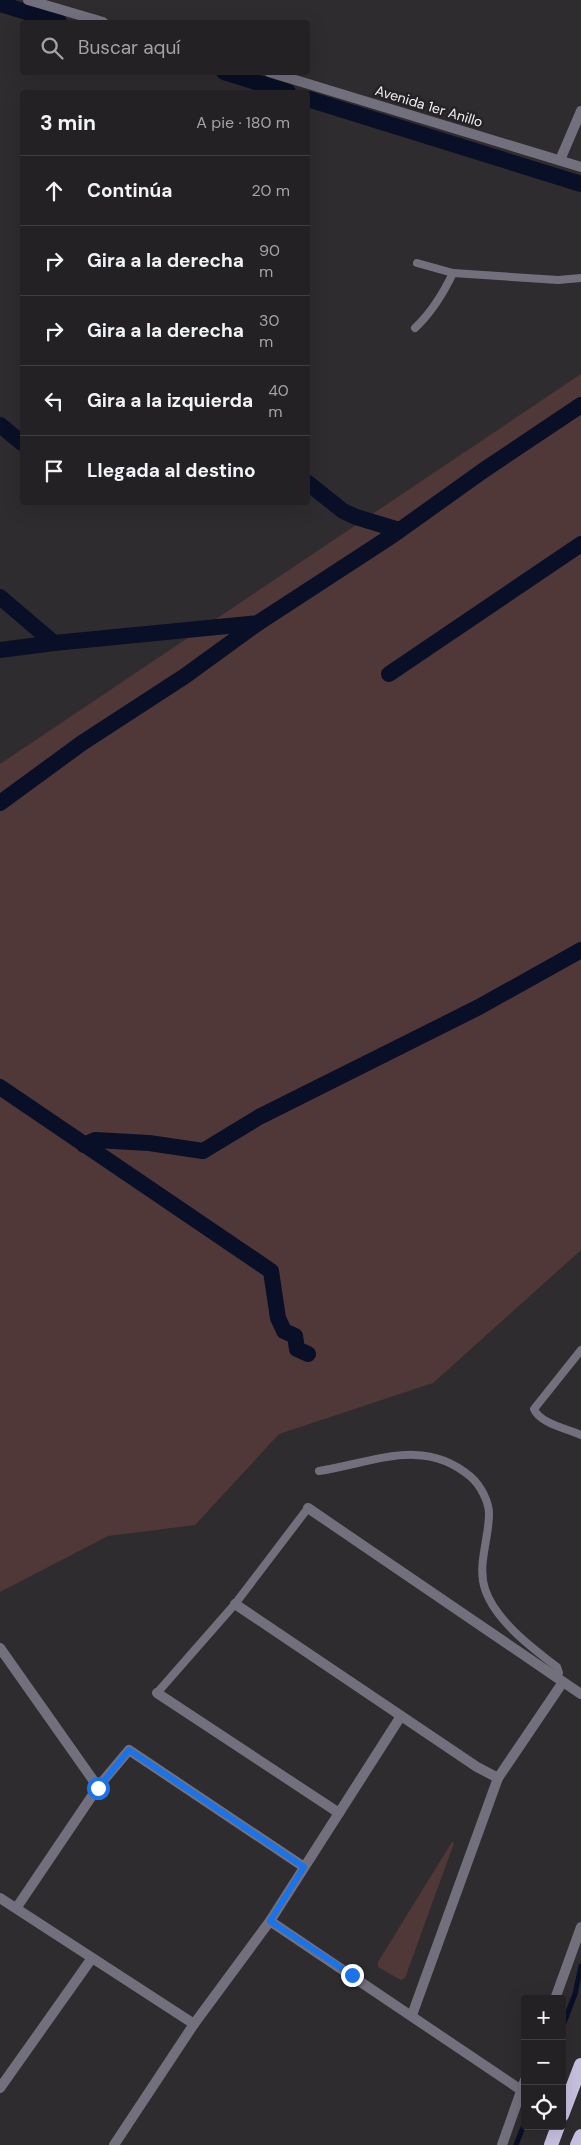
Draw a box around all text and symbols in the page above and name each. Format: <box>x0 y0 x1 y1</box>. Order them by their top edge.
search box <box>20 20 310 75</box>
icon: search <box>38 34 66 62</box>
text: Buscar aquí <box>78 35 181 60</box>
street label: Avenida 1er Anillo <box>373 81 485 131</box>
text: 3 min <box>40 109 96 137</box>
text: A pie · 180 m <box>196 112 290 133</box>
icon: ahead <box>40 177 68 205</box>
text: Continúa <box>87 178 172 203</box>
text: 20 m <box>251 180 290 201</box>
text: 90 m <box>259 240 280 282</box>
icon: right <box>40 247 68 275</box>
text: Gira a la derecha <box>87 248 244 273</box>
text: 30 m <box>259 310 279 352</box>
icon: right <box>40 317 68 345</box>
text: Gira a la derecha <box>87 318 244 343</box>
text: 40 m <box>268 380 289 422</box>
icon: left <box>40 387 68 415</box>
text: Gira a la izquierda <box>87 388 253 413</box>
icon: arrive <box>40 457 68 485</box>
text: Llegada al destino <box>87 458 256 483</box>
route start <box>87 1777 110 1800</box>
route end <box>341 1964 364 1987</box>
map controls <box>521 1995 566 2130</box>
button: + <box>521 1995 566 2040</box>
button: − <box>521 2040 566 2085</box>
button: locate <box>521 2085 566 2130</box>

